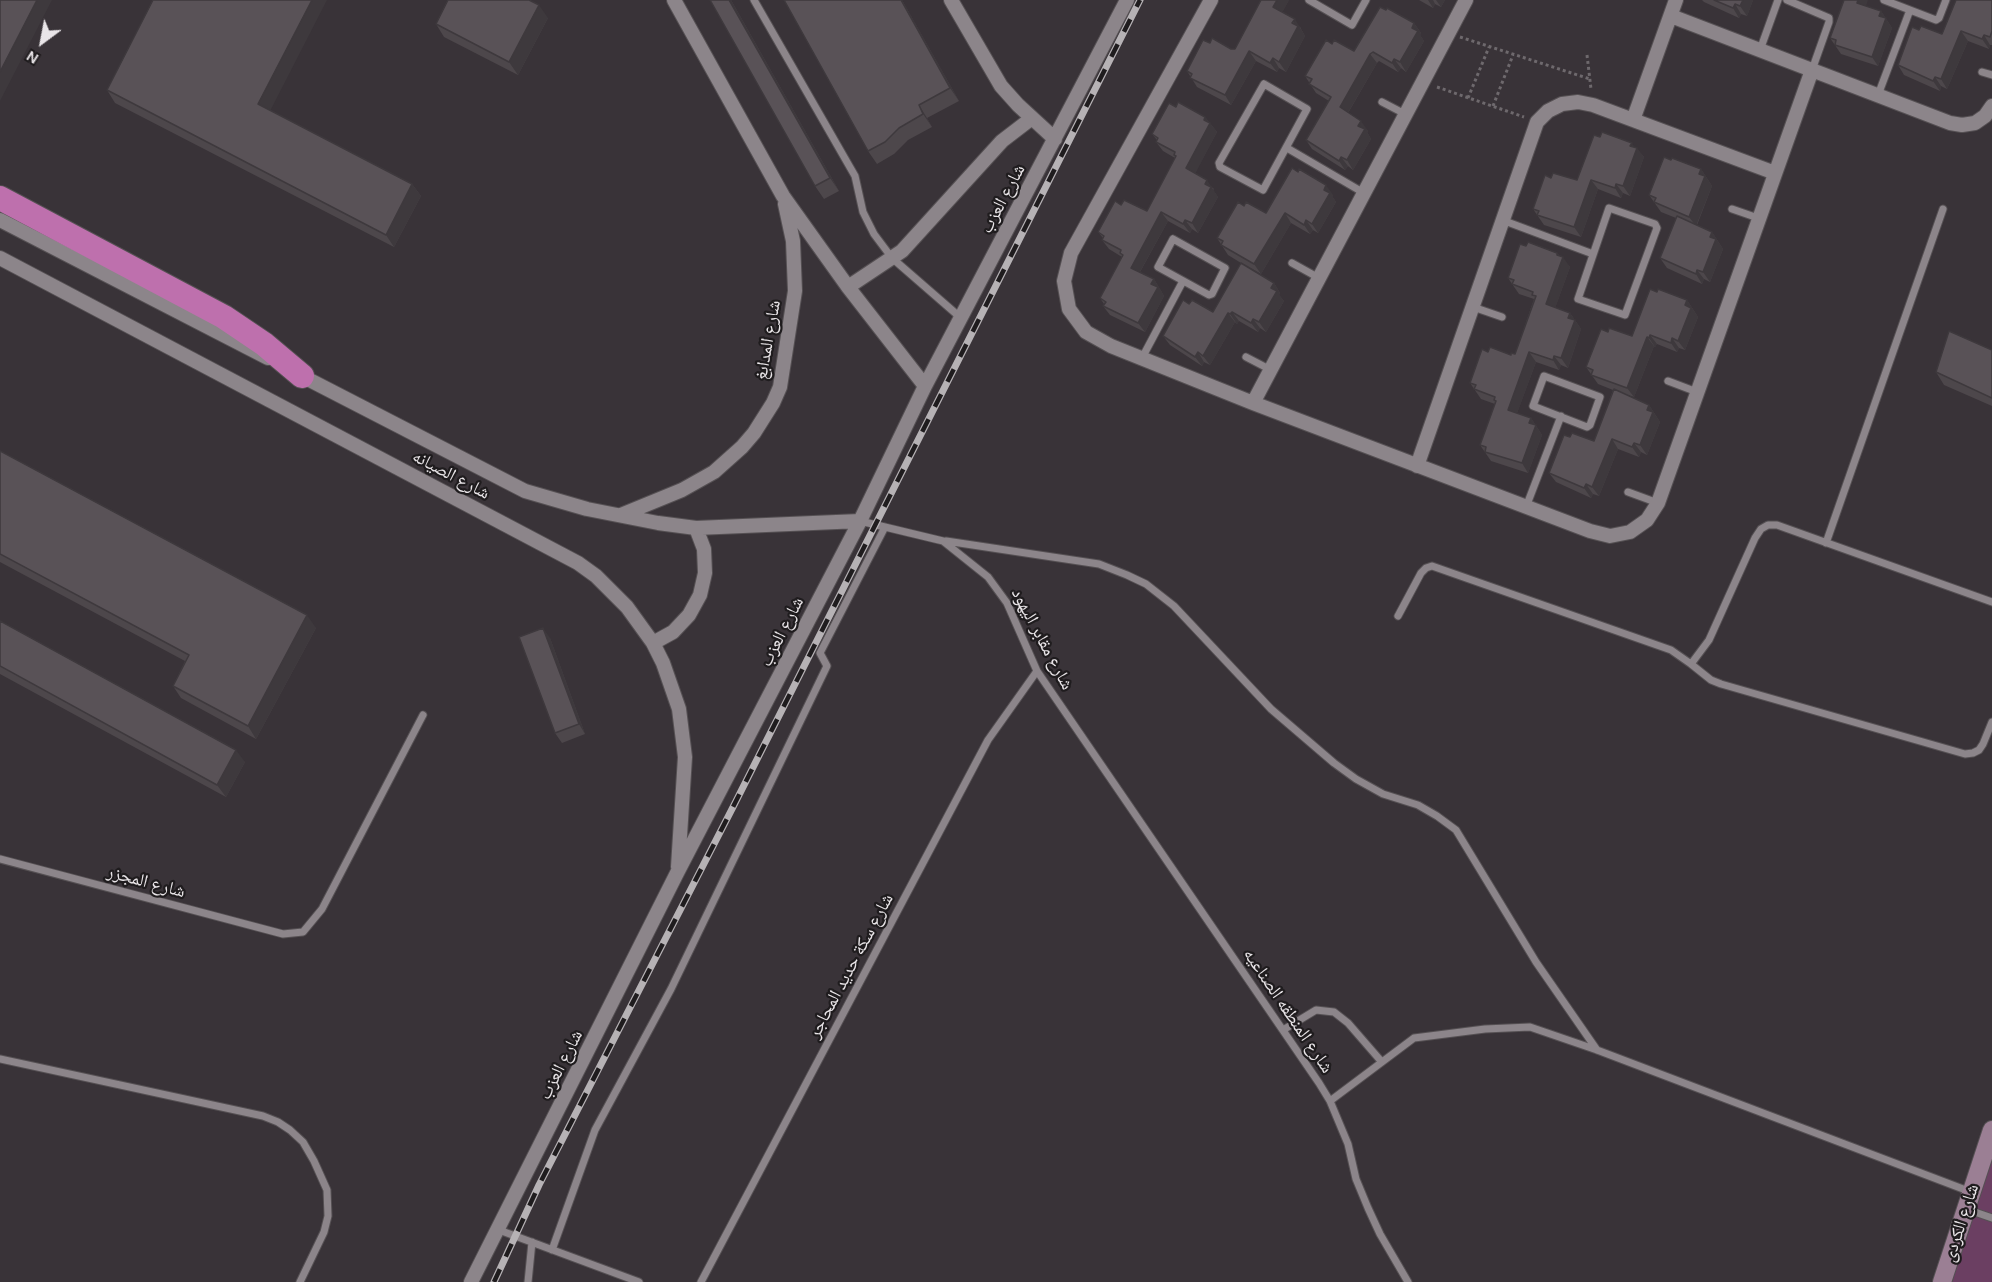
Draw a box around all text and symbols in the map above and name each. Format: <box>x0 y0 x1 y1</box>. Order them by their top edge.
north arrow <box>12 12 72 72</box>
text: N <box>22 47 42 69</box>
street label: شارع العزب <box>976 161 1030 237</box>
street label: شارع المدابغ <box>750 299 786 381</box>
street label: شارع الصيانه <box>409 446 493 504</box>
street label: شارع مقابر اليهود <box>1006 584 1078 694</box>
street label: شارع العزب <box>755 594 809 670</box>
street label: شارع المجزر <box>104 861 188 903</box>
street label: شارع سكة حديد المحاجر <box>804 890 898 1042</box>
street label: شارع المنطقه الصناعيه <box>1238 945 1338 1077</box>
street label: شارع العزب <box>534 1027 588 1103</box>
street label: شارع الكردى <box>1938 1181 1984 1265</box>

